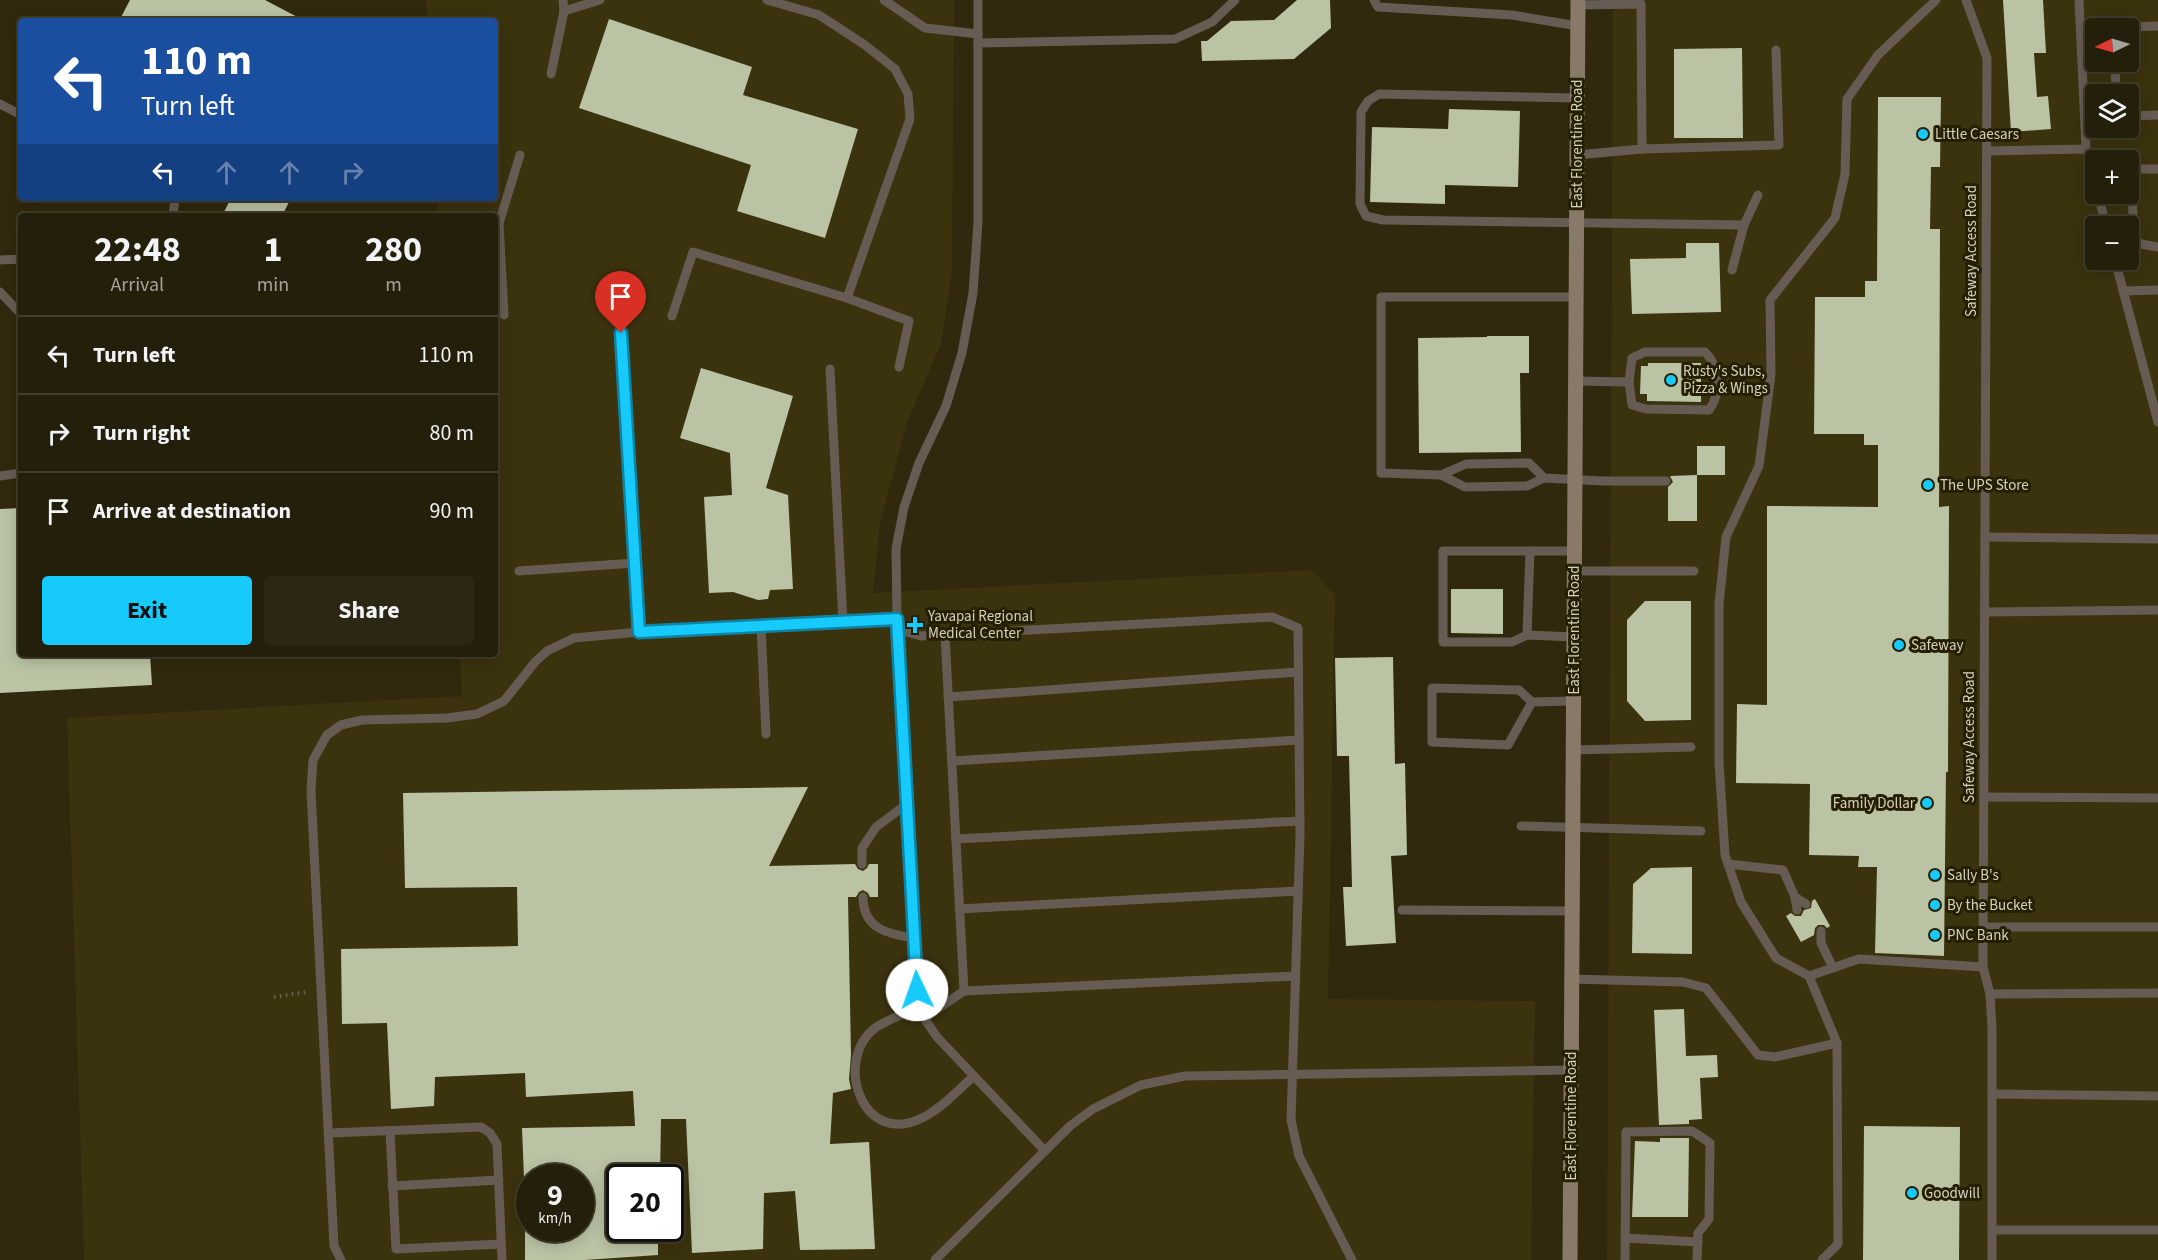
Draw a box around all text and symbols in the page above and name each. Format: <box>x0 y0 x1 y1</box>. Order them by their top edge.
north arrow <box>2085 18 2139 72</box>
map controls <box>2085 18 2139 270</box>
text: 110 m <box>141 31 252 91</box>
icon: left <box>42 42 120 120</box>
street label: East Florentine Road <box>1567 79 1588 209</box>
button: layers <box>2085 84 2139 138</box>
text: Turn left <box>141 87 235 126</box>
place label: Little Caesars <box>1935 124 2019 145</box>
marker: Little Caesars <box>1916 127 1930 141</box>
button: + <box>2085 150 2139 204</box>
icon: left <box>147 156 180 189</box>
icon: ahead <box>210 156 243 189</box>
icon: ahead <box>273 156 306 189</box>
icon: right <box>336 156 369 189</box>
street label: Safeway Access Road <box>1961 185 1982 317</box>
button: − <box>2085 216 2139 270</box>
text: 22:48 <box>94 224 181 275</box>
text: 1 <box>263 224 282 275</box>
text: 280 <box>365 224 422 275</box>
text: Arrival <box>110 271 164 299</box>
text: min <box>257 271 289 299</box>
text: m <box>385 271 402 299</box>
pin <box>595 271 646 333</box>
icon: arrive <box>604 280 637 313</box>
icon: left <box>42 339 75 372</box>
text: Turn left <box>93 339 175 371</box>
text: 110 m <box>419 339 474 371</box>
place label: Rusty's Subs, Pizza & Wings <box>1683 361 1768 399</box>
marker: Rusty's Subs, Pizza & Wings <box>1664 373 1678 387</box>
icon: right <box>42 417 75 450</box>
text: Turn right <box>93 417 190 449</box>
text: 80 m <box>429 417 474 449</box>
place label: The UPS Store <box>1940 475 2029 496</box>
marker: The UPS Store <box>1921 478 1935 492</box>
icon: arrive <box>42 495 75 528</box>
text: Arrive at destination <box>93 495 291 527</box>
text: 90 m <box>429 495 474 527</box>
street label: East Florentine Road <box>1564 565 1585 695</box>
button: Exit <box>42 576 252 645</box>
button: Share <box>264 576 474 645</box>
place label: Yavapai Regional Medical Center <box>927 606 1033 644</box>
marker: Yavapai Regional Medical Center <box>906 616 924 634</box>
place label: Safeway <box>1911 635 1964 656</box>
marker: Safeway <box>1892 638 1906 652</box>
street label: Safeway Access Road <box>1959 671 1980 803</box>
place label: Family Dollar <box>1833 793 1916 814</box>
marker: Family Dollar <box>1920 796 1934 810</box>
place label: Sally B's <box>1947 865 1999 886</box>
marker: Sally B's <box>1928 868 1942 882</box>
place label: By the Bucket <box>1947 895 2033 916</box>
marker: By the Bucket <box>1928 898 1942 912</box>
place label: PNC Bank <box>1947 925 2009 946</box>
marker: PNC Bank <box>1928 928 1942 942</box>
position arrow <box>885 958 949 1022</box>
street label: East Florentine Road <box>1561 1051 1582 1181</box>
speed limit sign: 20 <box>606 1164 684 1242</box>
text: 9 <box>547 1174 563 1217</box>
place label: Goodwill <box>1924 1183 1980 1204</box>
marker: Goodwill <box>1905 1186 1919 1200</box>
text: km/h <box>538 1208 572 1229</box>

